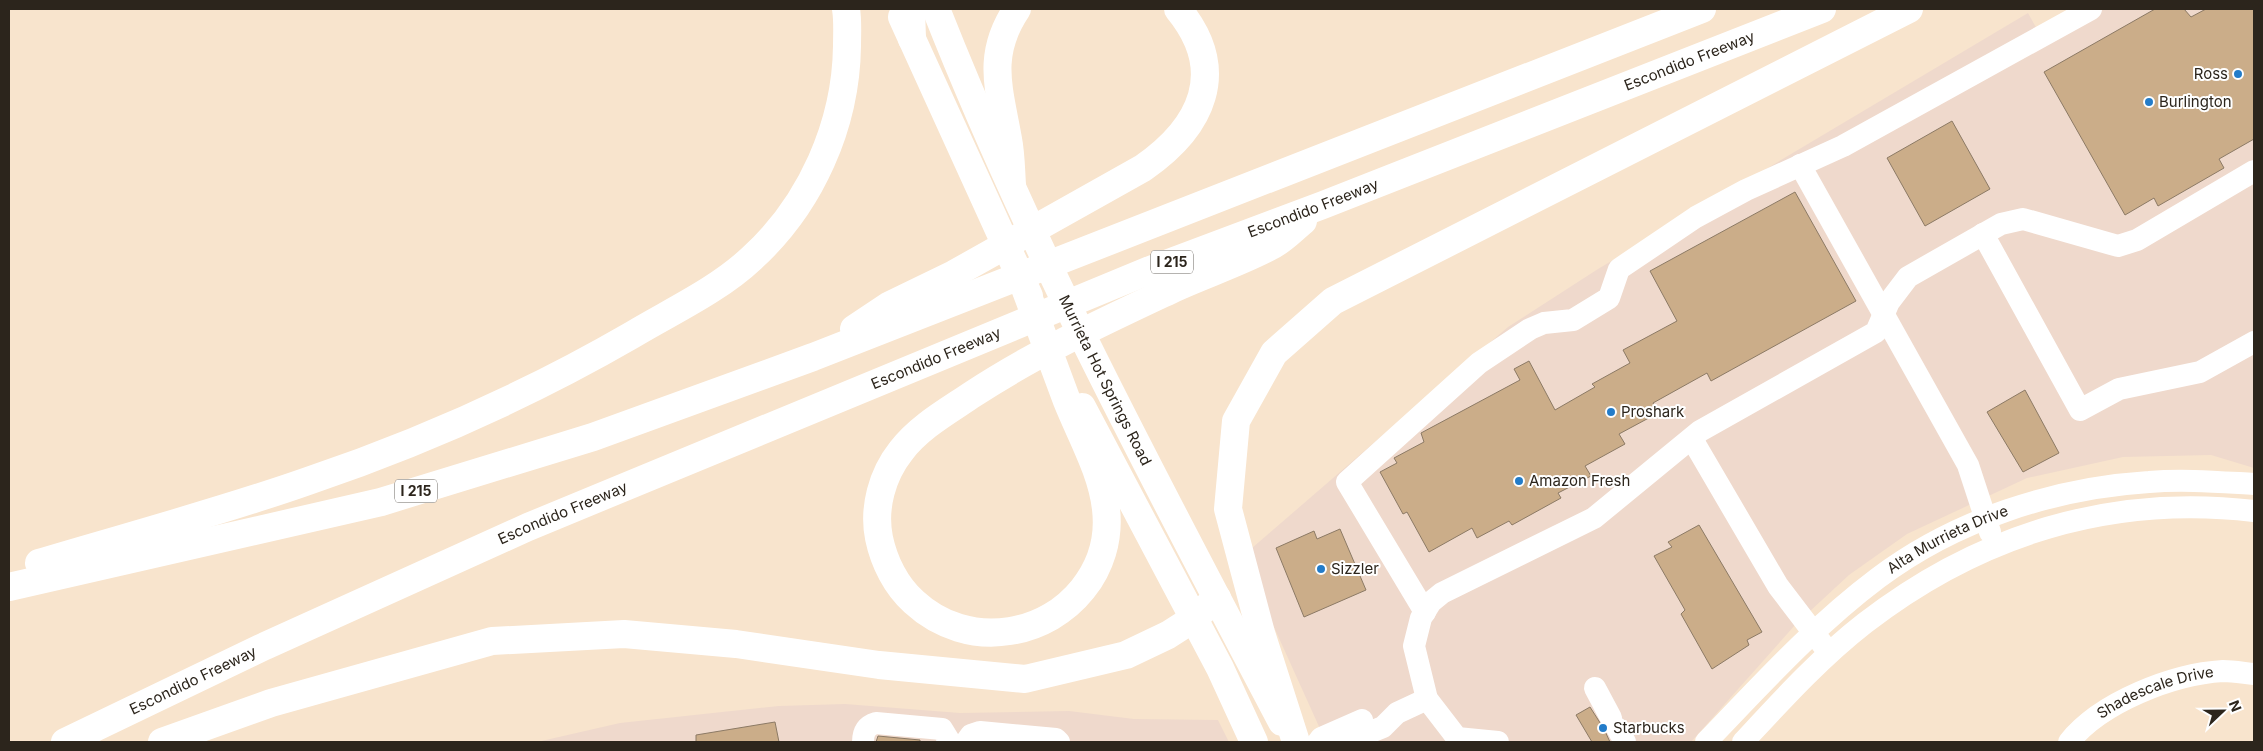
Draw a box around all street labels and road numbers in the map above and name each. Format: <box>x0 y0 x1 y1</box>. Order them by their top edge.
street label: Escondido Freeway <box>1621 26 1758 95</box>
street label: Escondido Freeway <box>1245 174 1382 241</box>
road number: I 215 <box>1151 250 1193 274</box>
street label: Murrieta Hot Springs Road <box>1055 292 1156 469</box>
street label: Escondido Freeway <box>868 322 1004 393</box>
street label: Escondido Freeway <box>495 477 631 548</box>
road number: I 215 <box>395 480 437 502</box>
street label: Alta Murrieta Drive <box>1883 501 2011 578</box>
street label: Escondido Freeway <box>126 641 260 719</box>
street label: Shadescale Drive <box>2093 662 2215 723</box>

